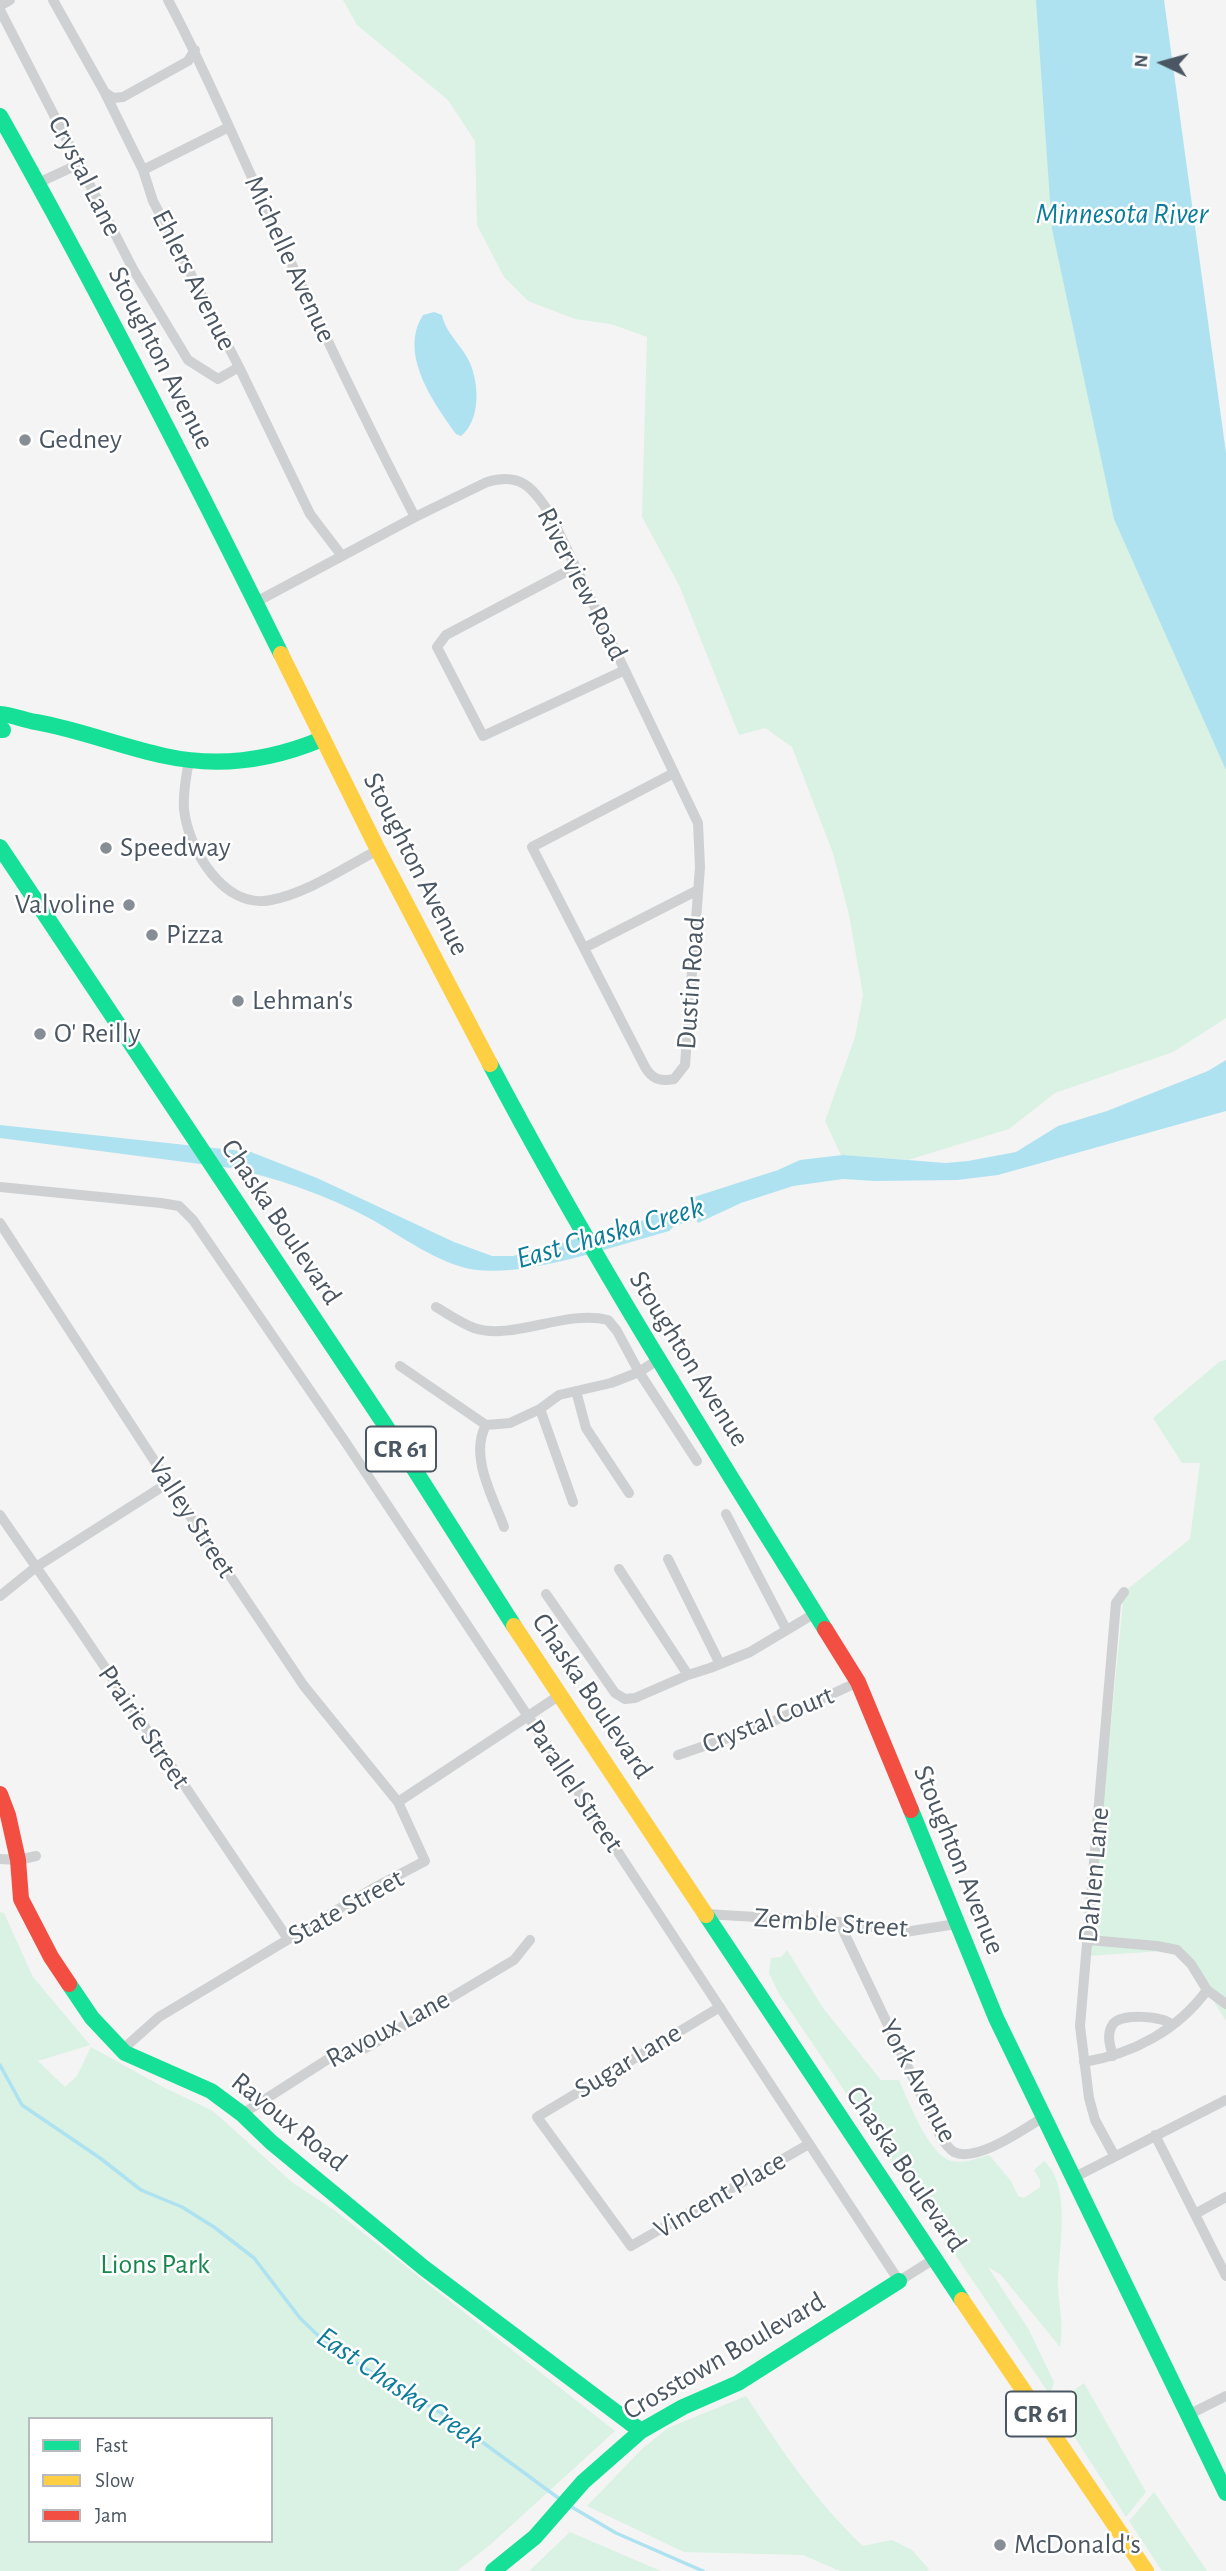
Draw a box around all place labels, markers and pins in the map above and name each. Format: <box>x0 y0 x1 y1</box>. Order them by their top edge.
place label: Gedney <box>39 423 122 457</box>
marker: Gedney <box>17 432 33 448</box>
place label: Speedway <box>120 831 231 865</box>
marker: Speedway <box>98 840 114 856</box>
place label: Valvoline <box>15 888 115 922</box>
marker: Valvoline <box>121 897 137 913</box>
place label: Pizza <box>166 918 223 952</box>
marker: Pizza <box>144 927 160 943</box>
place label: Lehman's <box>252 984 353 1018</box>
marker: Lehman's <box>230 993 246 1009</box>
place label: O' Reilly <box>54 1017 141 1051</box>
marker: O' Reilly <box>32 1026 48 1042</box>
place label: McDonald's <box>1014 2528 1141 2562</box>
marker: McDonald's <box>992 2537 1008 2553</box>

